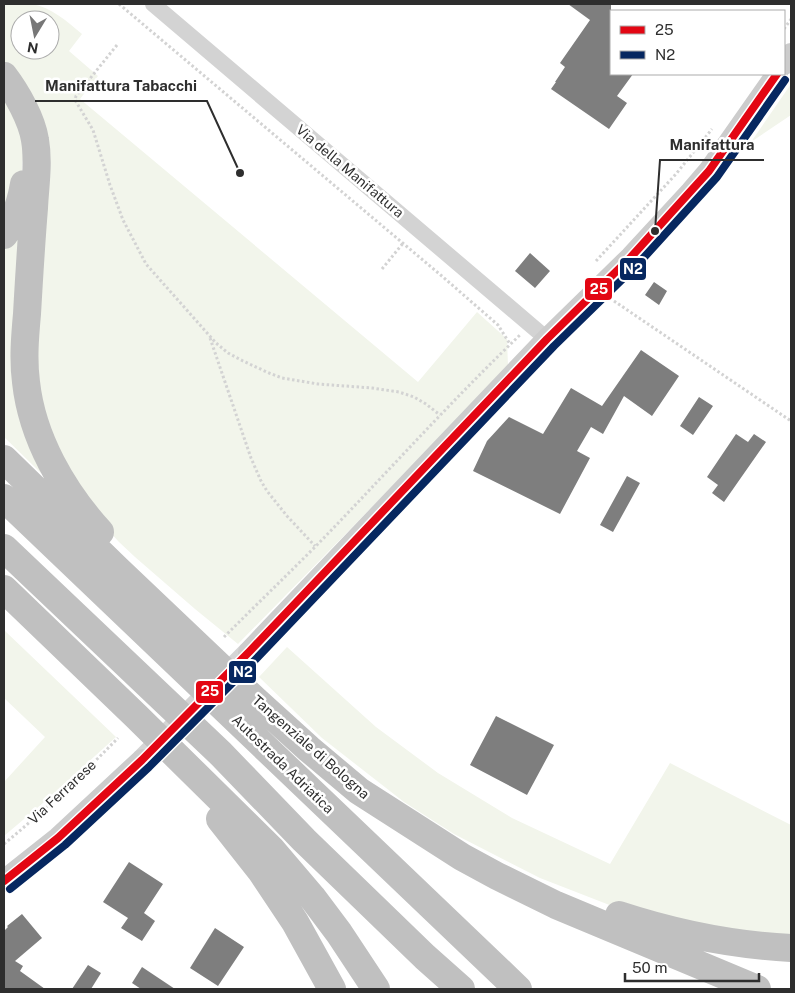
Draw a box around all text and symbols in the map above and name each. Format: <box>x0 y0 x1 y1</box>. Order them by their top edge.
north arrow <box>10 10 60 60</box>
legend <box>610 10 785 75</box>
text: 25 <box>655 21 674 38</box>
text: N <box>26 39 40 57</box>
text: N2 <box>655 46 675 63</box>
callout: Manifattura Tabacchi <box>35 71 207 101</box>
text: Manifattura Tabacchi <box>45 77 197 94</box>
street label: Via della Manifattura <box>293 121 407 221</box>
callout: Manifattura <box>660 130 764 160</box>
text: Manifattura <box>670 136 754 153</box>
line badge: N2 <box>619 257 647 281</box>
text: N2 <box>623 261 643 277</box>
line badge: 25 <box>584 277 613 301</box>
text: 25 <box>590 281 608 297</box>
line badge: N2 <box>228 660 257 684</box>
text: N2 <box>233 664 253 680</box>
line badge: 25 <box>195 680 224 704</box>
text: 25 <box>201 683 219 699</box>
street label: Tangenziale di Bologna <box>249 692 373 802</box>
street label: Autostrada Adriatica <box>229 711 337 817</box>
street label: Via Ferrarese <box>25 757 99 827</box>
scale bar <box>625 950 759 982</box>
text: 50 m <box>632 959 667 976</box>

